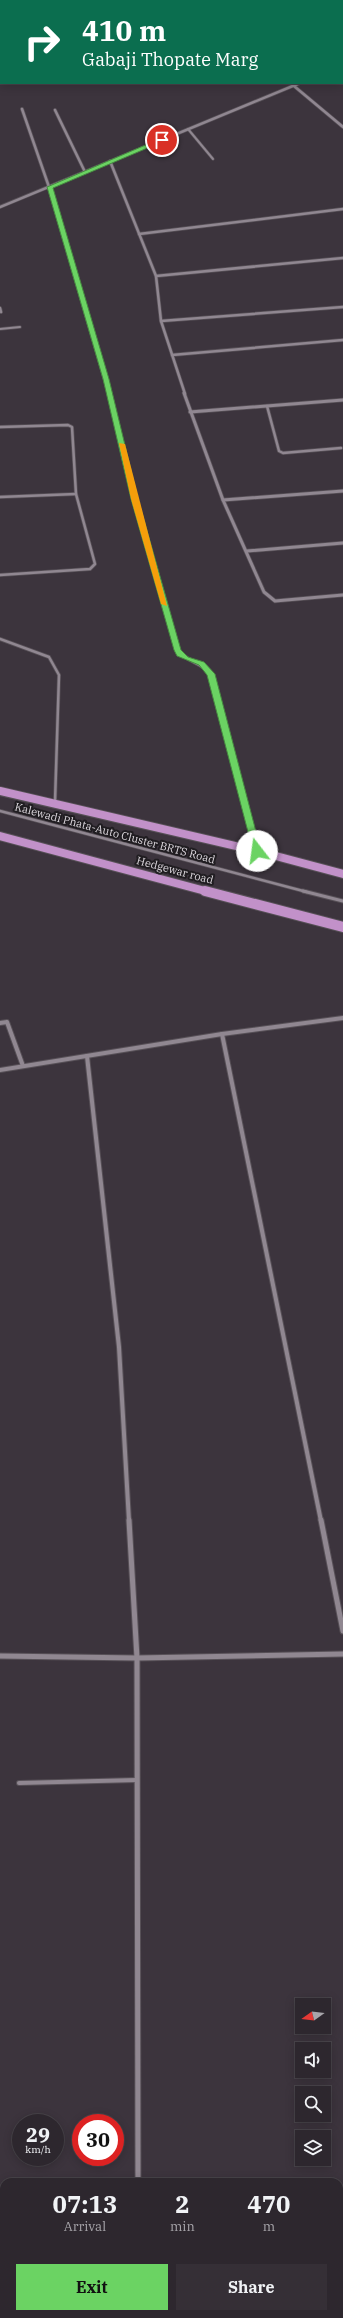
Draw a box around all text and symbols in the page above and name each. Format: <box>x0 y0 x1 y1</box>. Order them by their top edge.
text: 410 m <box>82 12 166 49</box>
icon: right <box>16 16 68 68</box>
text: Gabaji Thopate Marg <box>82 48 258 71</box>
pin <box>145 123 179 157</box>
icon: arrive <box>151 129 173 151</box>
street label: Kalewadi Phata-Auto Cluster BRTS Road <box>13 799 217 867</box>
position arrow <box>236 830 278 872</box>
street label: Hedgewar road <box>135 853 215 887</box>
north arrow <box>295 1998 331 2034</box>
map controls <box>295 1998 331 2166</box>
button: sound <box>295 2042 331 2078</box>
button: search <box>295 2086 331 2122</box>
speed limit sign: 30 <box>72 2114 124 2166</box>
text: 29 <box>26 2121 50 2148</box>
button: layers <box>295 2130 331 2166</box>
text: km/h <box>25 2143 51 2156</box>
text: 07:13 <box>53 2188 117 2220</box>
text: 2 <box>175 2188 190 2220</box>
text: 470 <box>247 2188 290 2220</box>
text: Arrival <box>64 2218 106 2235</box>
text: min <box>170 2218 195 2235</box>
text: m <box>263 2218 275 2235</box>
button: Exit <box>16 2264 168 2310</box>
button: Share <box>176 2264 327 2310</box>

